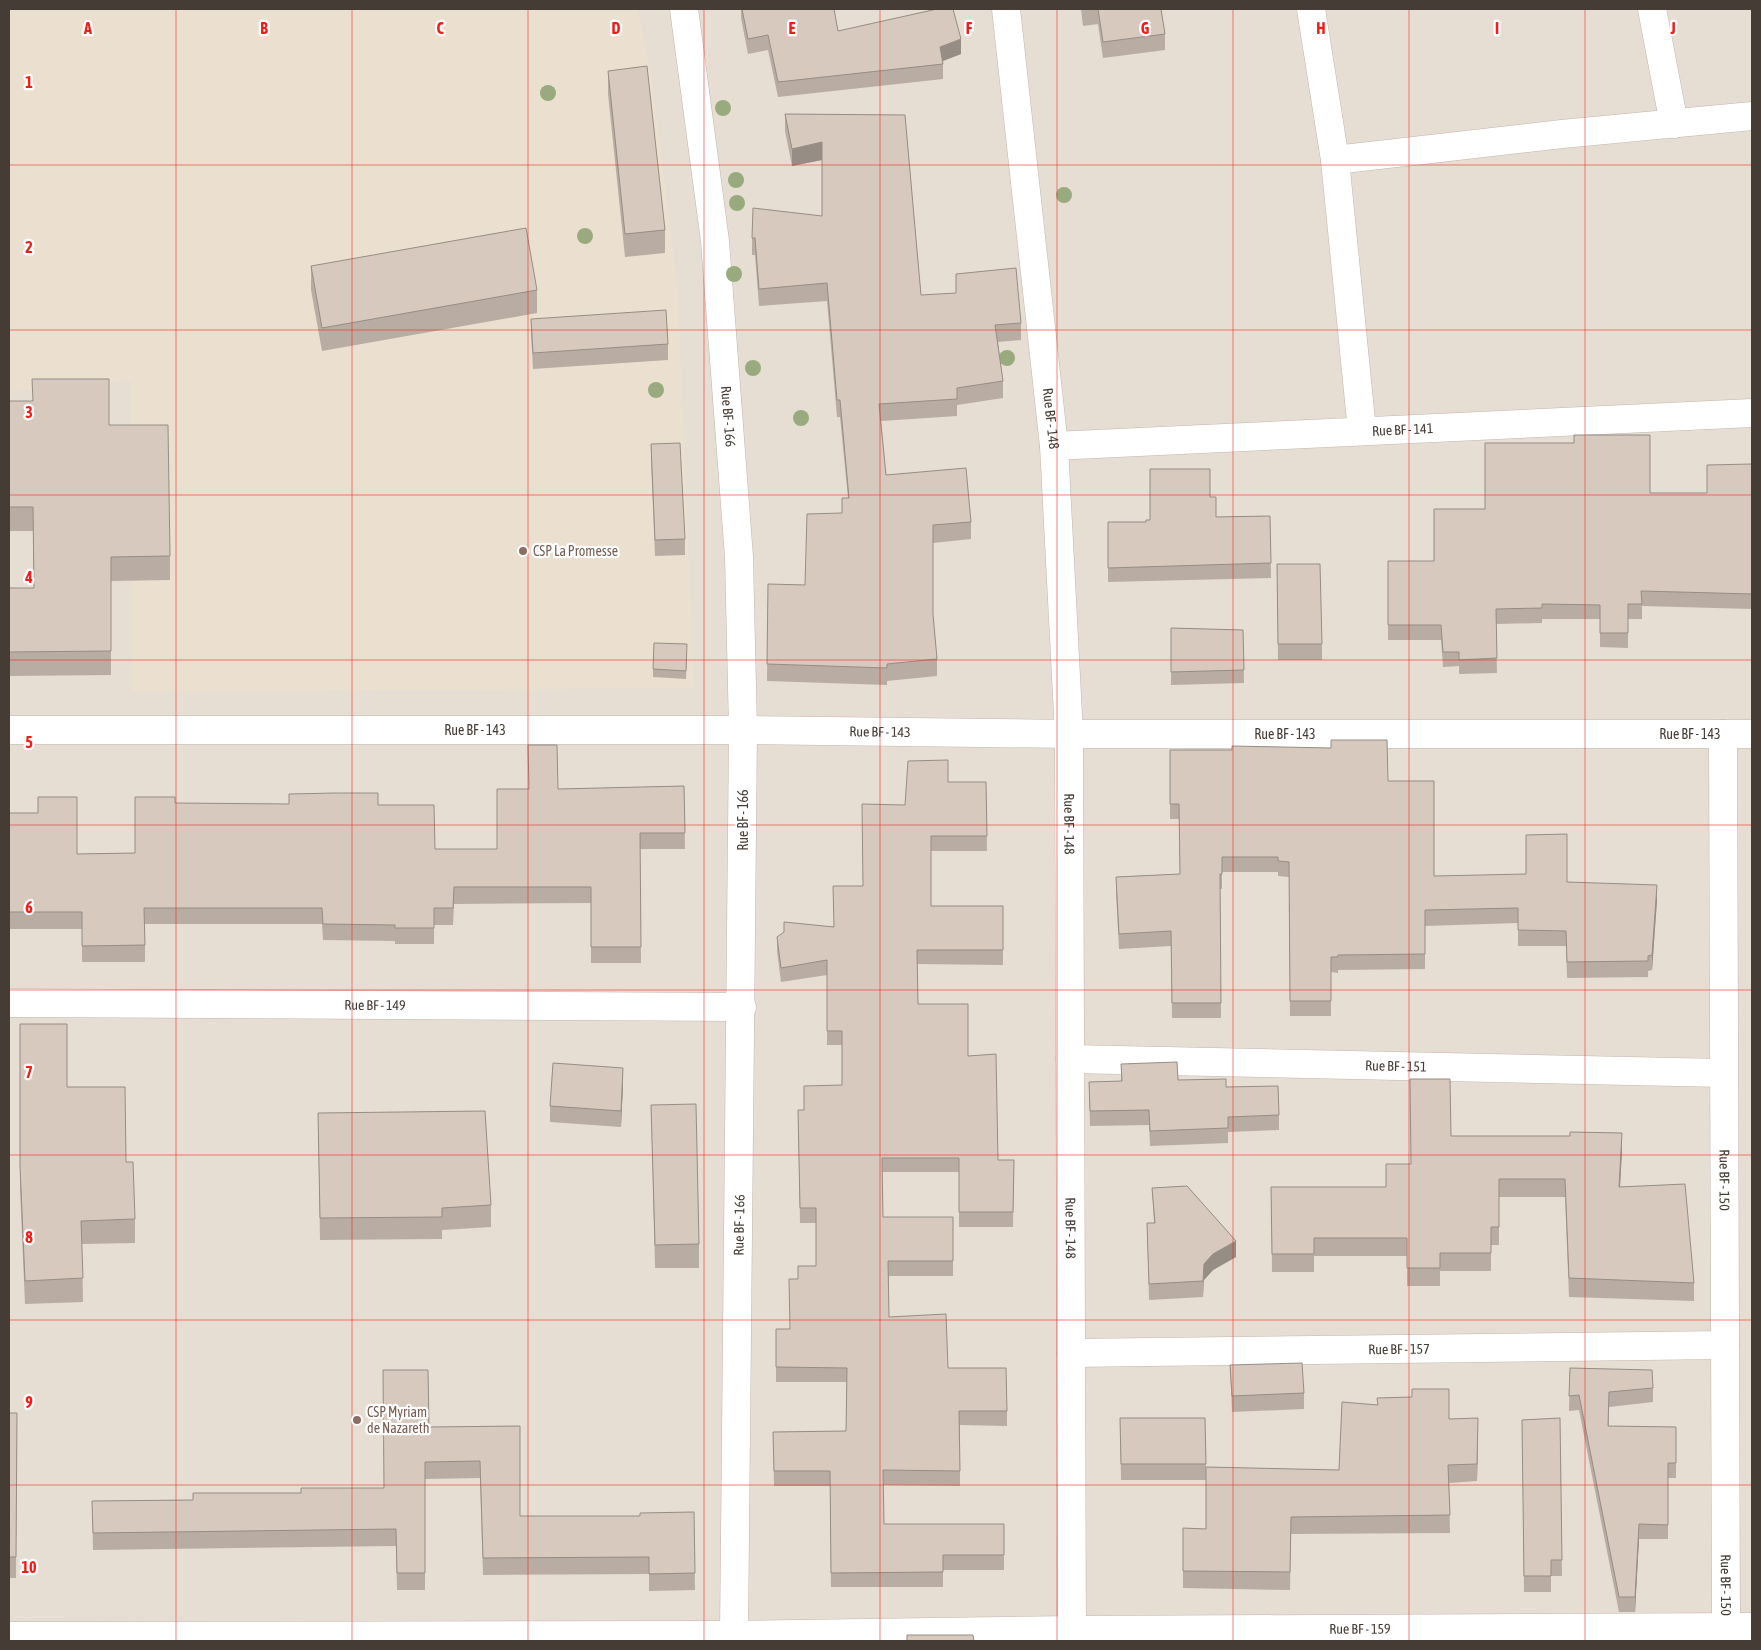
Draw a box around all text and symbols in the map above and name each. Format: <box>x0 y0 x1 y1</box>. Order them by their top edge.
text: A <box>83 19 92 37</box>
text: B <box>260 19 268 37</box>
text: C <box>436 19 444 37</box>
text: D <box>612 19 621 37</box>
text: E <box>789 19 796 37</box>
text: F <box>966 19 973 37</box>
text: G <box>1141 19 1150 37</box>
text: H <box>1316 19 1326 37</box>
text: I <box>1495 19 1499 37</box>
text: J <box>1669 19 1676 37</box>
text: 1 <box>25 73 33 91</box>
text: 2 <box>25 238 33 256</box>
street label: Rue BF - 166 <box>718 385 739 448</box>
street label: Rue BF - 148 <box>1040 387 1062 450</box>
text: 3 <box>25 403 33 421</box>
street label: Rue BF - 141 <box>1372 420 1434 439</box>
place label: CSP La Promesse <box>533 543 618 559</box>
marker: CSP La Promesse <box>517 545 529 557</box>
text: 4 <box>24 568 33 586</box>
street label: Rue BF - 143 <box>444 722 506 738</box>
street label: Rue BF - 143 <box>849 723 911 740</box>
street label: Rue BF - 143 <box>1254 726 1316 742</box>
street label: Rue BF - 143 <box>1659 726 1721 742</box>
text: 5 <box>25 733 33 751</box>
street label: Rue BF - 166 <box>735 789 751 851</box>
street label: Rue BF - 148 <box>1061 793 1077 855</box>
text: 6 <box>25 898 33 916</box>
street label: Rue BF - 149 <box>344 997 406 1013</box>
street label: Rue BF - 151 <box>1365 1057 1427 1075</box>
text: 7 <box>25 1063 33 1081</box>
street label: Rue BF - 150 <box>1716 1149 1733 1211</box>
street label: Rue BF - 166 <box>730 1194 748 1256</box>
street label: Rue BF - 148 <box>1063 1197 1079 1259</box>
text: 8 <box>25 1228 33 1246</box>
street label: Rue BF - 157 <box>1368 1341 1430 1357</box>
text: 9 <box>25 1393 33 1411</box>
place label: CSP Myriam de Nazareth <box>367 1404 430 1436</box>
marker: CSP Myriam de Nazareth <box>351 1414 363 1426</box>
street label: Rue BF - 150 <box>1718 1554 1734 1616</box>
text: 10 <box>21 1558 37 1576</box>
street label: Rue BF - 159 <box>1329 1621 1391 1637</box>

